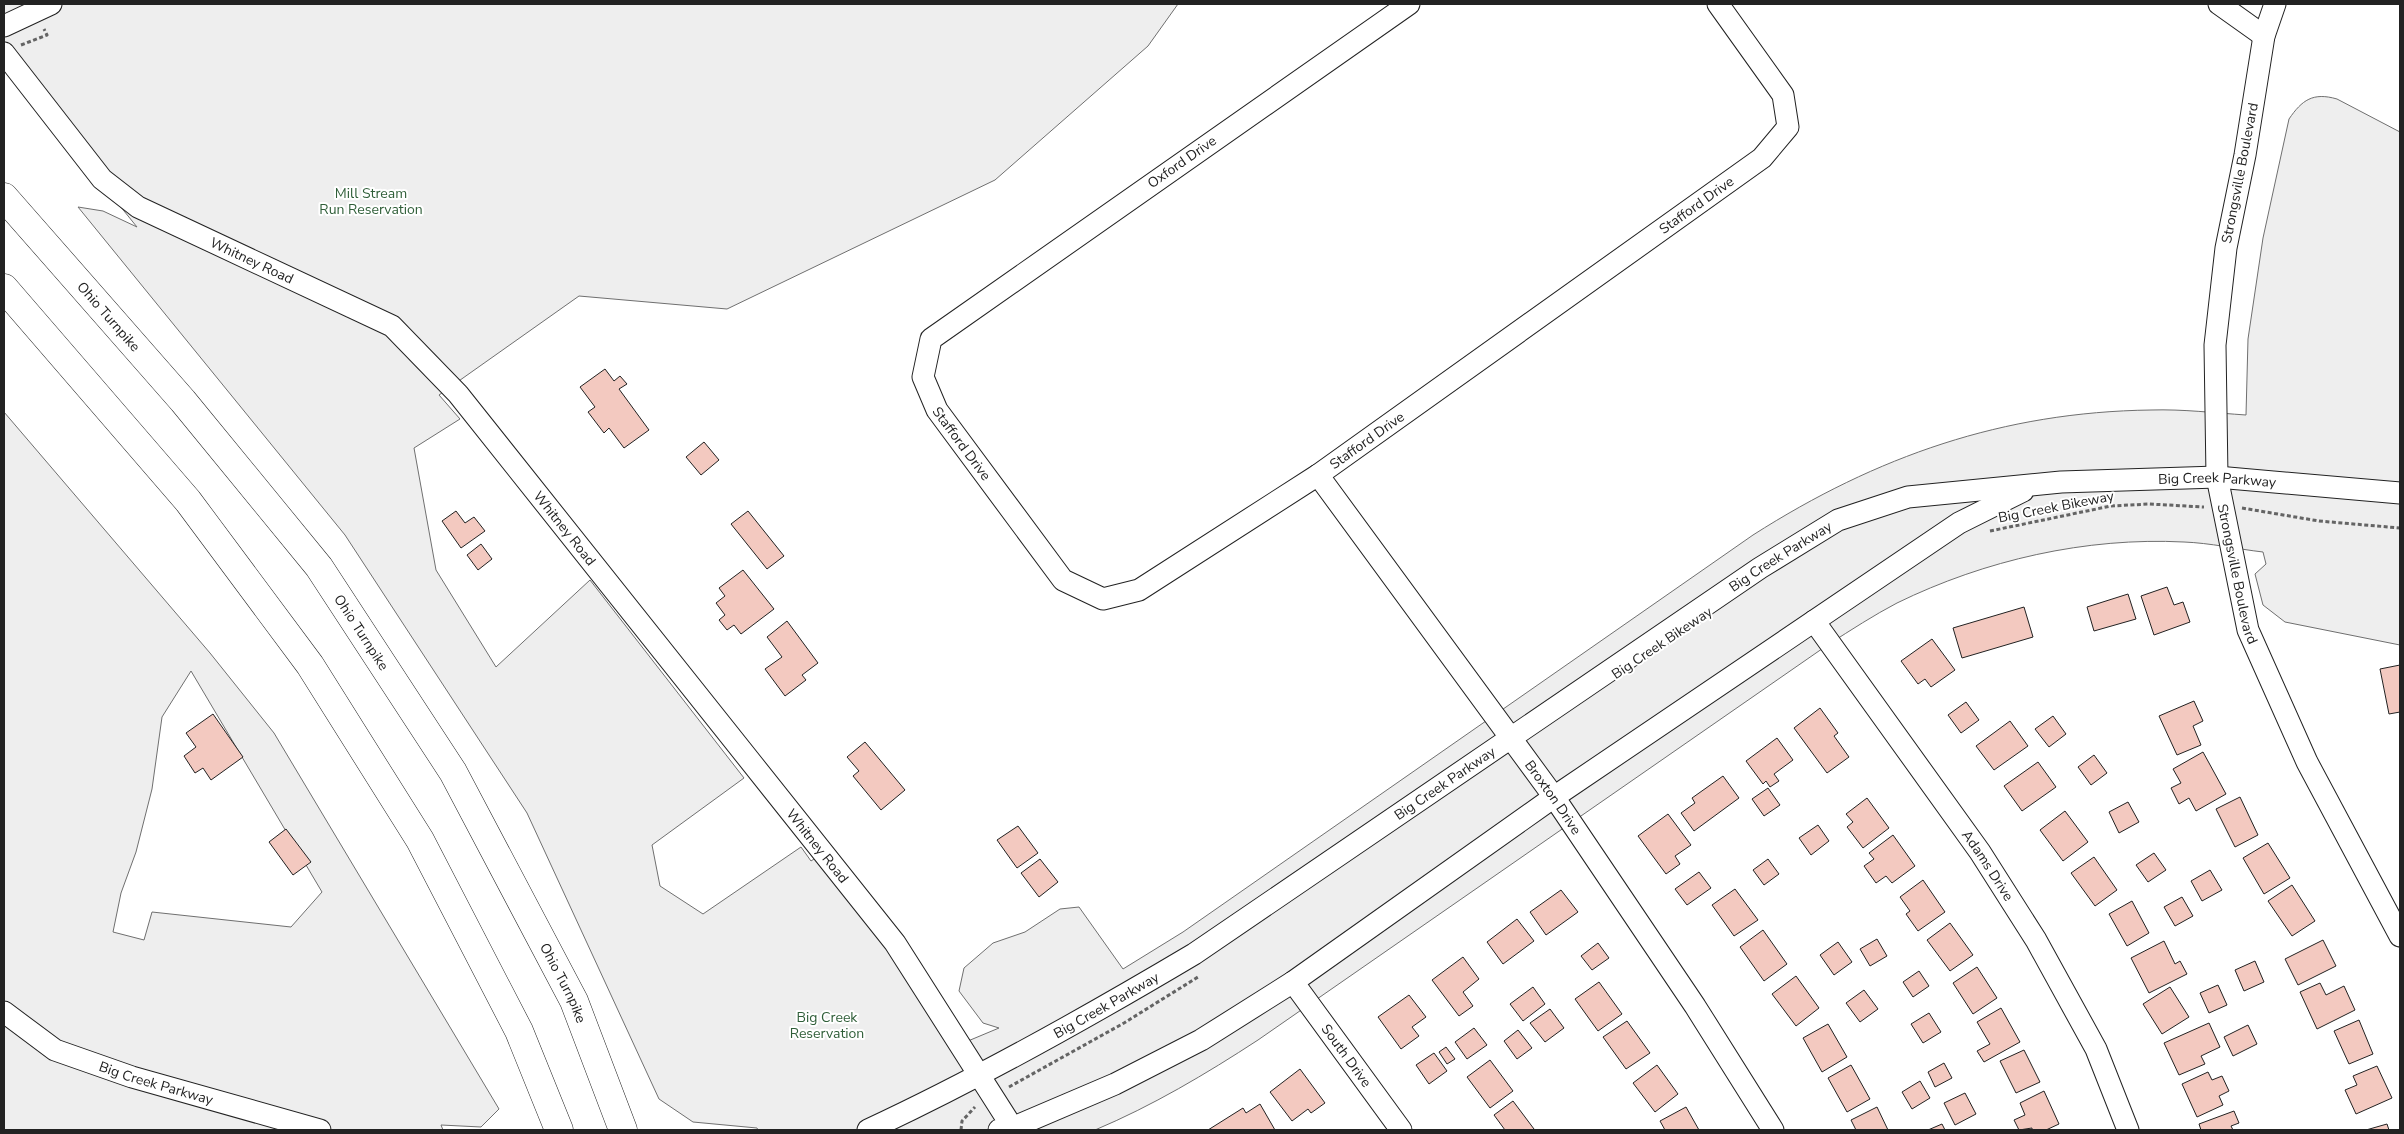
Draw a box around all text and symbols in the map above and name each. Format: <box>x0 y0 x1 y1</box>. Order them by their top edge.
street label: Strongsville Boulevard <box>2217 101 2263 245</box>
street label: Oxford Drive <box>1144 131 1220 193</box>
street label: Stafford Drive <box>1655 172 1737 238</box>
park label: Mill Stream Run Reservation <box>319 184 423 219</box>
street label: Whitney Road <box>207 233 297 288</box>
street label: Ohio Turnpike <box>73 277 145 356</box>
street label: Stafford Drive <box>928 403 995 484</box>
street label: Stafford Drive <box>1326 407 1408 473</box>
street label: Big Creek Parkway <box>2158 467 2278 492</box>
street label: Big Creek Bikeway <box>1997 486 2116 528</box>
street label: Whitney Road <box>529 487 600 569</box>
street label: Strongsville Boulevard <box>2213 502 2263 647</box>
street label: Big Creek Parkway <box>1725 516 1836 596</box>
street label: Ohio Turnpike <box>330 591 394 674</box>
street label: Big Creek Bikeway <box>1608 602 1717 684</box>
street label: Big Creek Parkway <box>1390 741 1500 824</box>
street label: Broxton Drive <box>1521 756 1586 838</box>
street label: Whitney Road <box>782 805 853 887</box>
street label: Adams Drive <box>1958 826 2018 904</box>
street label: Ohio Turnpike <box>535 939 591 1026</box>
street label: Big Creek Parkway <box>1050 967 1163 1043</box>
park label: Big Creek Reservation <box>790 1008 864 1043</box>
street label: South Drive <box>1317 1020 1376 1091</box>
street label: Big Creek Parkway <box>96 1057 216 1109</box>

